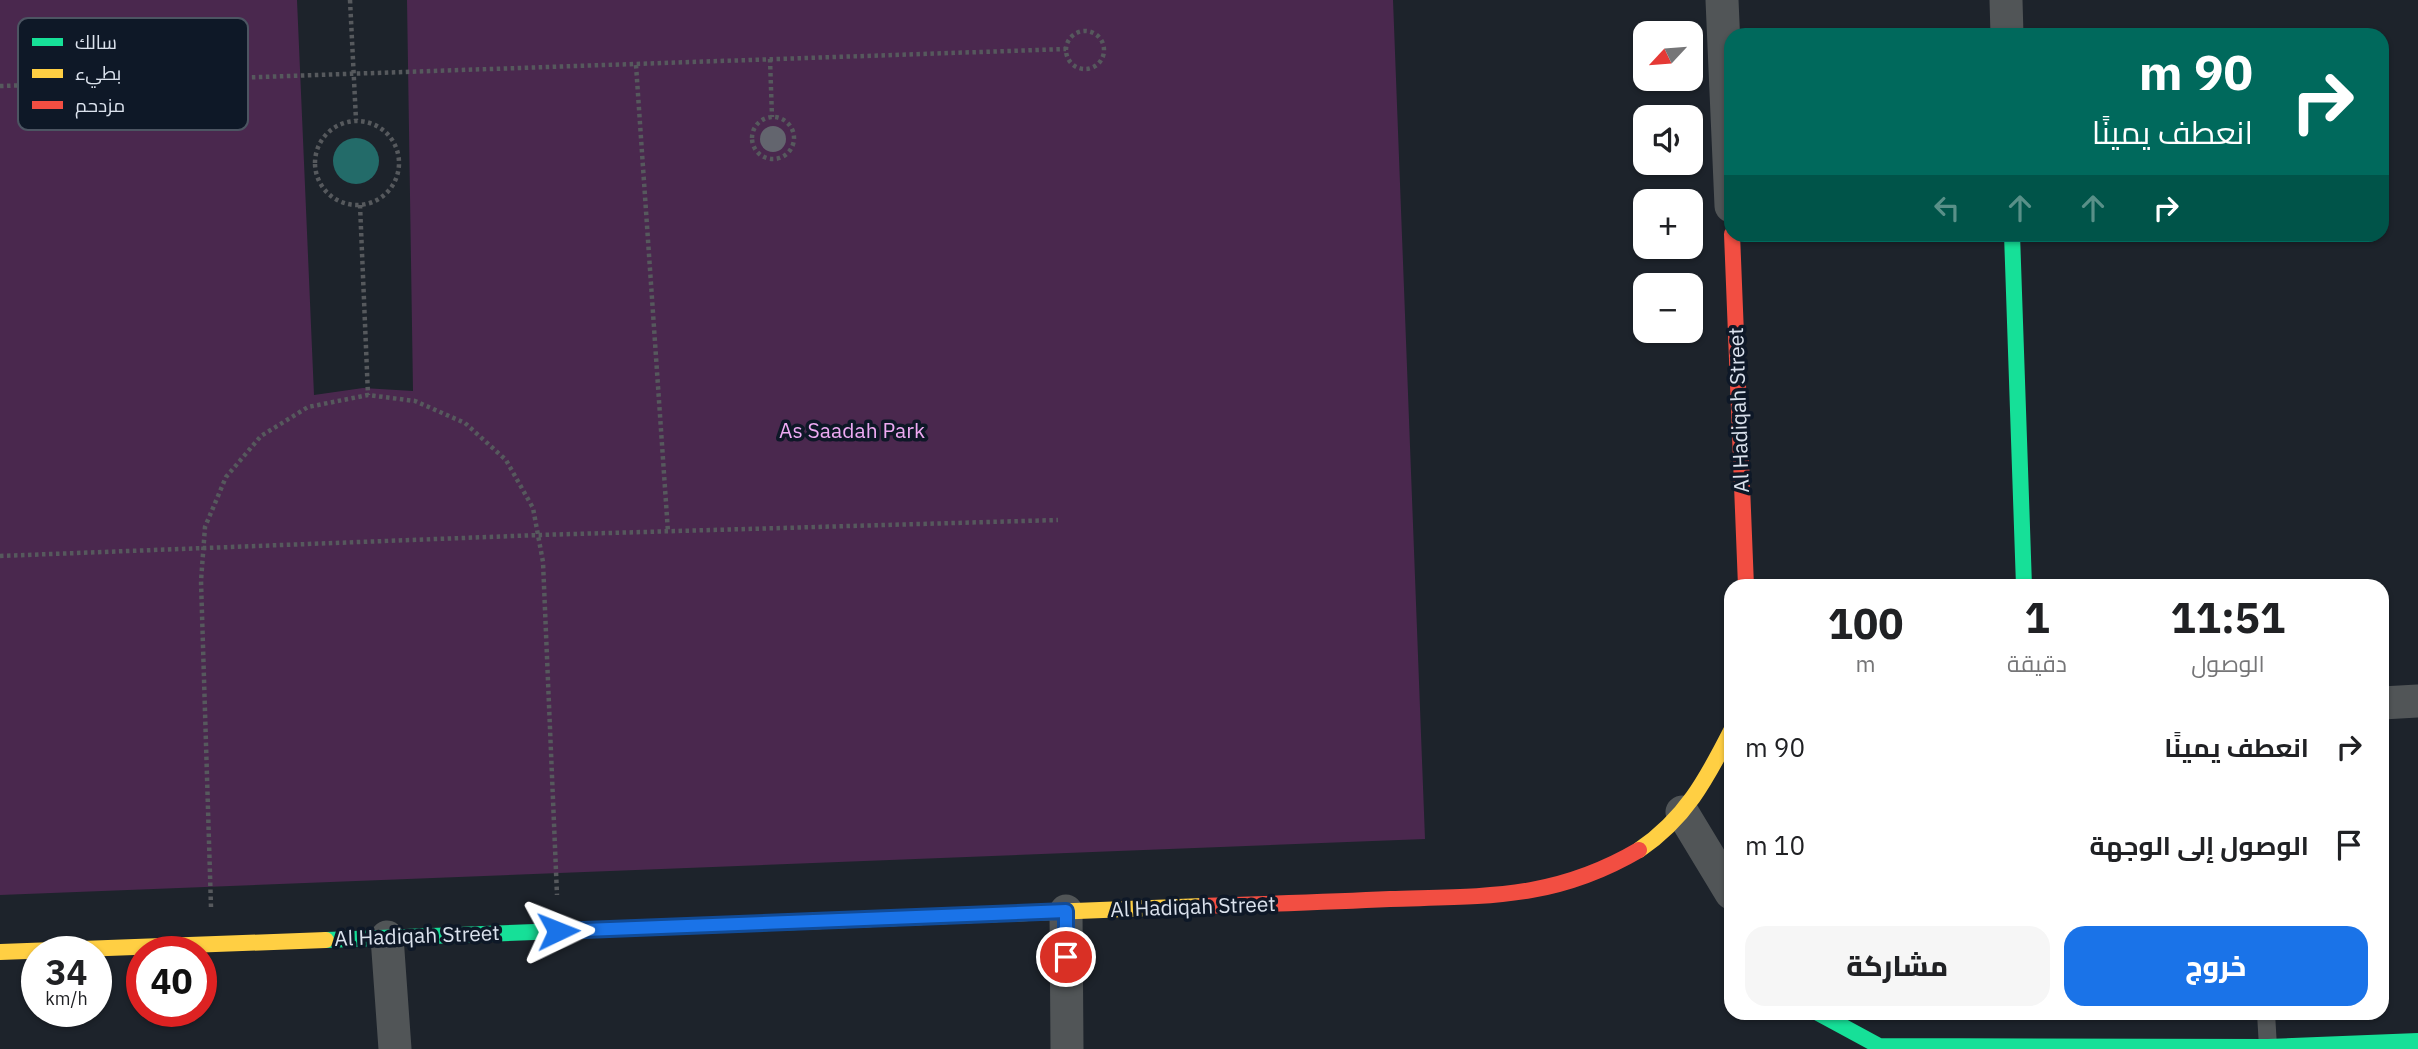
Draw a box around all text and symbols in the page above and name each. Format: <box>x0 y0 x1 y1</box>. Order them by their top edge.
legend <box>18 18 248 130</box>
north arrow <box>1633 21 1703 91</box>
map controls <box>1633 21 1703 343</box>
text: سالك <box>75 30 117 54</box>
text: 90 m <box>2139 40 2253 103</box>
icon: right <box>2277 56 2368 147</box>
text: بطيء <box>75 61 121 88</box>
text: مزدحم <box>75 93 125 119</box>
button: sound <box>1633 105 1703 175</box>
text: انعطف يمينًا <box>2092 111 2253 153</box>
button: + <box>1633 189 1703 259</box>
icon: left <box>1928 189 1966 227</box>
icon: ahead <box>2001 189 2039 227</box>
icon: ahead <box>2074 189 2112 227</box>
icon: right <box>2147 189 2185 227</box>
button: − <box>1633 273 1703 343</box>
street label: Al Hadiqah Street <box>1721 327 1755 493</box>
park label: As Saadah Park <box>779 416 925 444</box>
text: 1 <box>2024 590 2050 645</box>
text: 11:51 <box>2171 590 2285 645</box>
text: 100 <box>1828 596 1903 651</box>
text: m <box>1855 648 1876 678</box>
text: دقيقة <box>2007 648 2067 678</box>
text: الوصول <box>2191 648 2265 678</box>
icon: right <box>2330 728 2368 766</box>
text: 90 m <box>1745 730 1805 764</box>
text: انعطف يمينًا <box>2164 730 2309 764</box>
icon: arrive <box>2330 826 2368 864</box>
text: 10 m <box>1745 828 1805 862</box>
text: الوصول إلى الوجهة <box>2090 828 2309 862</box>
street label: Al Hadiqah Street <box>1110 889 1276 923</box>
position arrow <box>521 894 595 968</box>
street label: Al Hadiqah Street <box>334 918 500 952</box>
button: مشاركة <box>1745 926 2050 1006</box>
button: خروج <box>2064 926 2368 1006</box>
pin <box>1036 927 1096 987</box>
speed limit sign: 40 <box>126 936 217 1027</box>
icon: arrive <box>1047 938 1085 976</box>
text: 34 <box>45 949 88 995</box>
text: km/h <box>45 987 88 1010</box>

